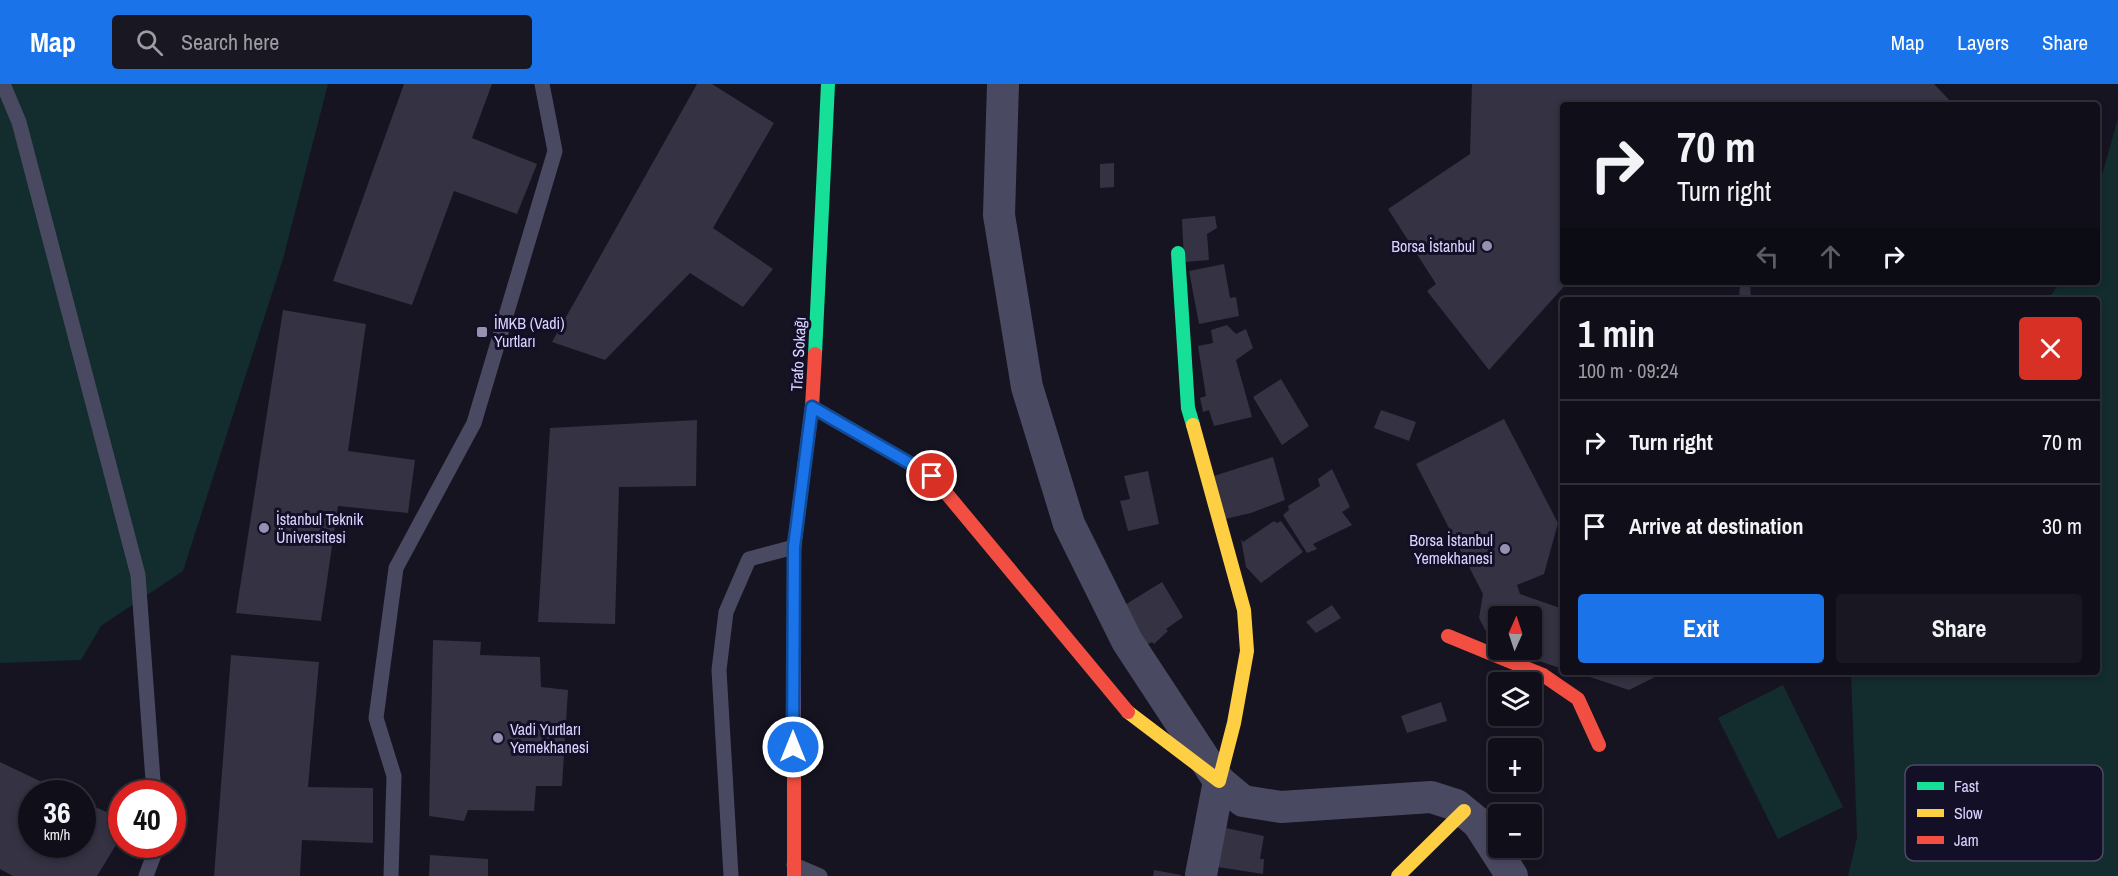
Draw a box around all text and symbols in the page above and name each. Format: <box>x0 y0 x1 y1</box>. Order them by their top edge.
search box <box>112 15 532 69</box>
text: Map <box>30 23 76 61</box>
icon: search <box>133 26 166 59</box>
text: Search here <box>181 27 279 57</box>
text: Map <box>1891 28 1924 57</box>
text: Layers <box>1957 28 2009 57</box>
text: Share <box>2042 28 2088 57</box>
text: 70 m <box>1677 119 1756 175</box>
icon: right <box>1578 126 1656 204</box>
text: Turn right <box>1677 173 1771 209</box>
place label: Borsa İstanbul <box>1391 235 1475 257</box>
marker: Borsa İstanbul <box>1480 239 1494 253</box>
icon: left <box>1751 240 1784 273</box>
icon: ahead <box>1814 240 1847 273</box>
icon: right <box>1877 240 1910 273</box>
text: 1 min <box>1578 310 1655 358</box>
place label: İMKB (Vadi) Yurtları <box>494 312 565 352</box>
street label: Trafo Sokağı <box>785 316 811 392</box>
button: close <box>2019 317 2082 380</box>
marker: İMKB (Vadi) Yurtları <box>475 325 489 339</box>
text: 100 m · 09:24 <box>1578 357 1678 384</box>
icon: right <box>1578 426 1611 459</box>
text: Turn right <box>1629 427 1713 457</box>
text: 70 m <box>2042 427 2082 457</box>
pin <box>906 450 957 501</box>
icon: arrive <box>915 459 948 492</box>
place label: İstanbul Teknik Üniversitesi <box>276 508 364 548</box>
icon: arrive <box>1578 510 1611 543</box>
text: Arrive at destination <box>1629 511 1803 541</box>
text: 30 m <box>2042 511 2082 541</box>
marker: İstanbul Teknik Üniversitesi <box>257 521 271 535</box>
place label: Borsa İstanbul Yemekhanesi <box>1409 529 1493 569</box>
marker: Borsa İstanbul Yemekhanesi <box>1498 542 1512 556</box>
button: Exit <box>1578 594 1824 663</box>
button: Share <box>1836 594 2082 663</box>
north arrow <box>1488 606 1542 660</box>
map controls <box>1488 606 1542 858</box>
button: layers <box>1488 672 1542 726</box>
position arrow <box>761 715 825 779</box>
place label: Vadi Yurtları Yemekhanesi <box>510 718 589 758</box>
marker: Vadi Yurtları Yemekhanesi <box>491 731 505 745</box>
button: + <box>1488 738 1542 792</box>
legend <box>1905 765 2103 861</box>
text: Fast <box>1954 775 1979 797</box>
speed limit sign: 40 <box>108 780 186 858</box>
text: 36 <box>43 792 71 832</box>
text: Slow <box>1954 802 1983 824</box>
button: − <box>1488 804 1542 858</box>
text: km/h <box>44 824 70 845</box>
text: Jam <box>1954 829 1979 851</box>

